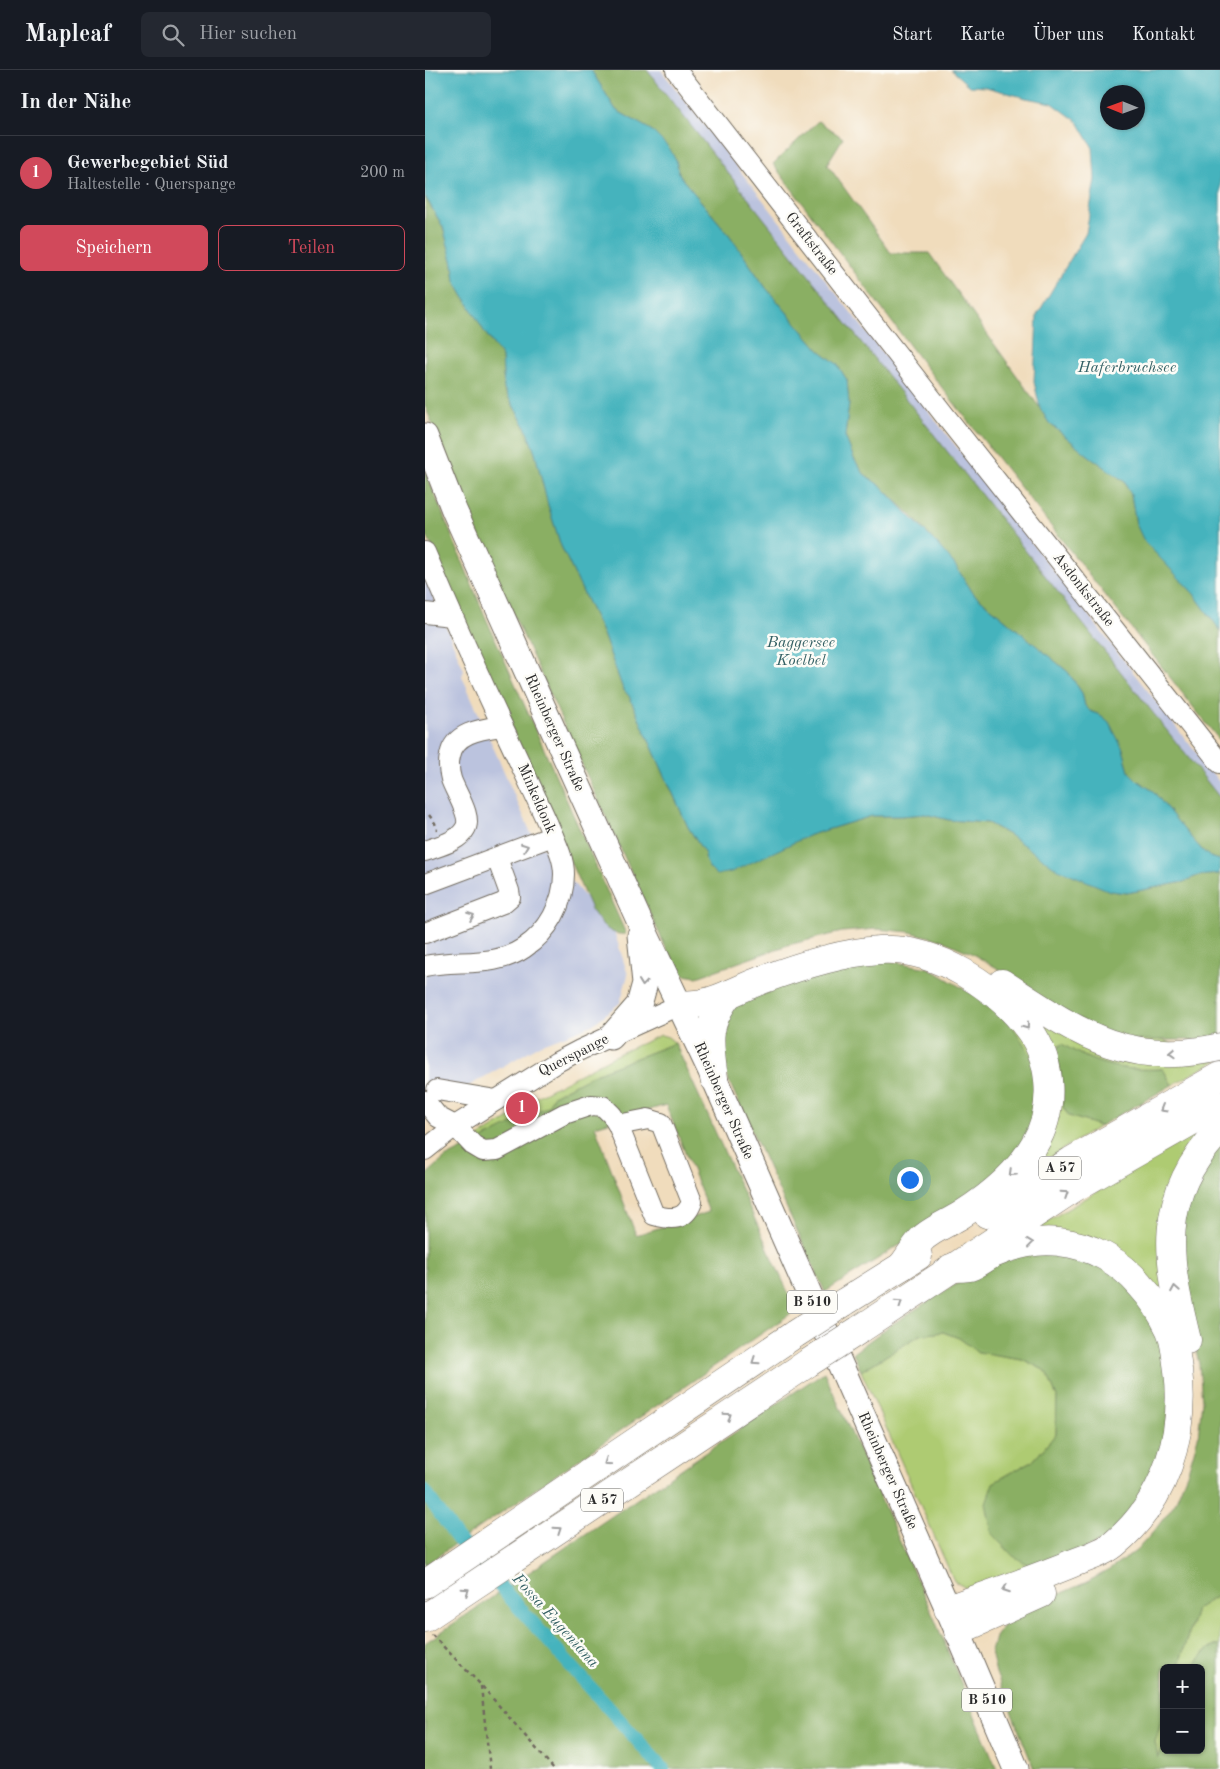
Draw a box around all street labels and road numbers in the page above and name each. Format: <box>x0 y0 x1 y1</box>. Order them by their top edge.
street label: Graftstraße <box>782 210 840 278</box>
street label: Asdonkstraße <box>1050 550 1116 630</box>
street label: Rheinberger Straße <box>521 672 587 794</box>
street label: Minkeldonk <box>514 762 558 836</box>
street label: Querspange <box>537 1032 612 1080</box>
street label: Rheinberger Straße <box>690 1040 756 1162</box>
road number: A 57 <box>1039 1156 1081 1180</box>
road number: B 510 <box>787 1290 837 1314</box>
street label: Rheinberger Straße <box>854 1410 920 1532</box>
road number: A 57 <box>581 1488 623 1512</box>
road number: B 510 <box>962 1688 1012 1712</box>

